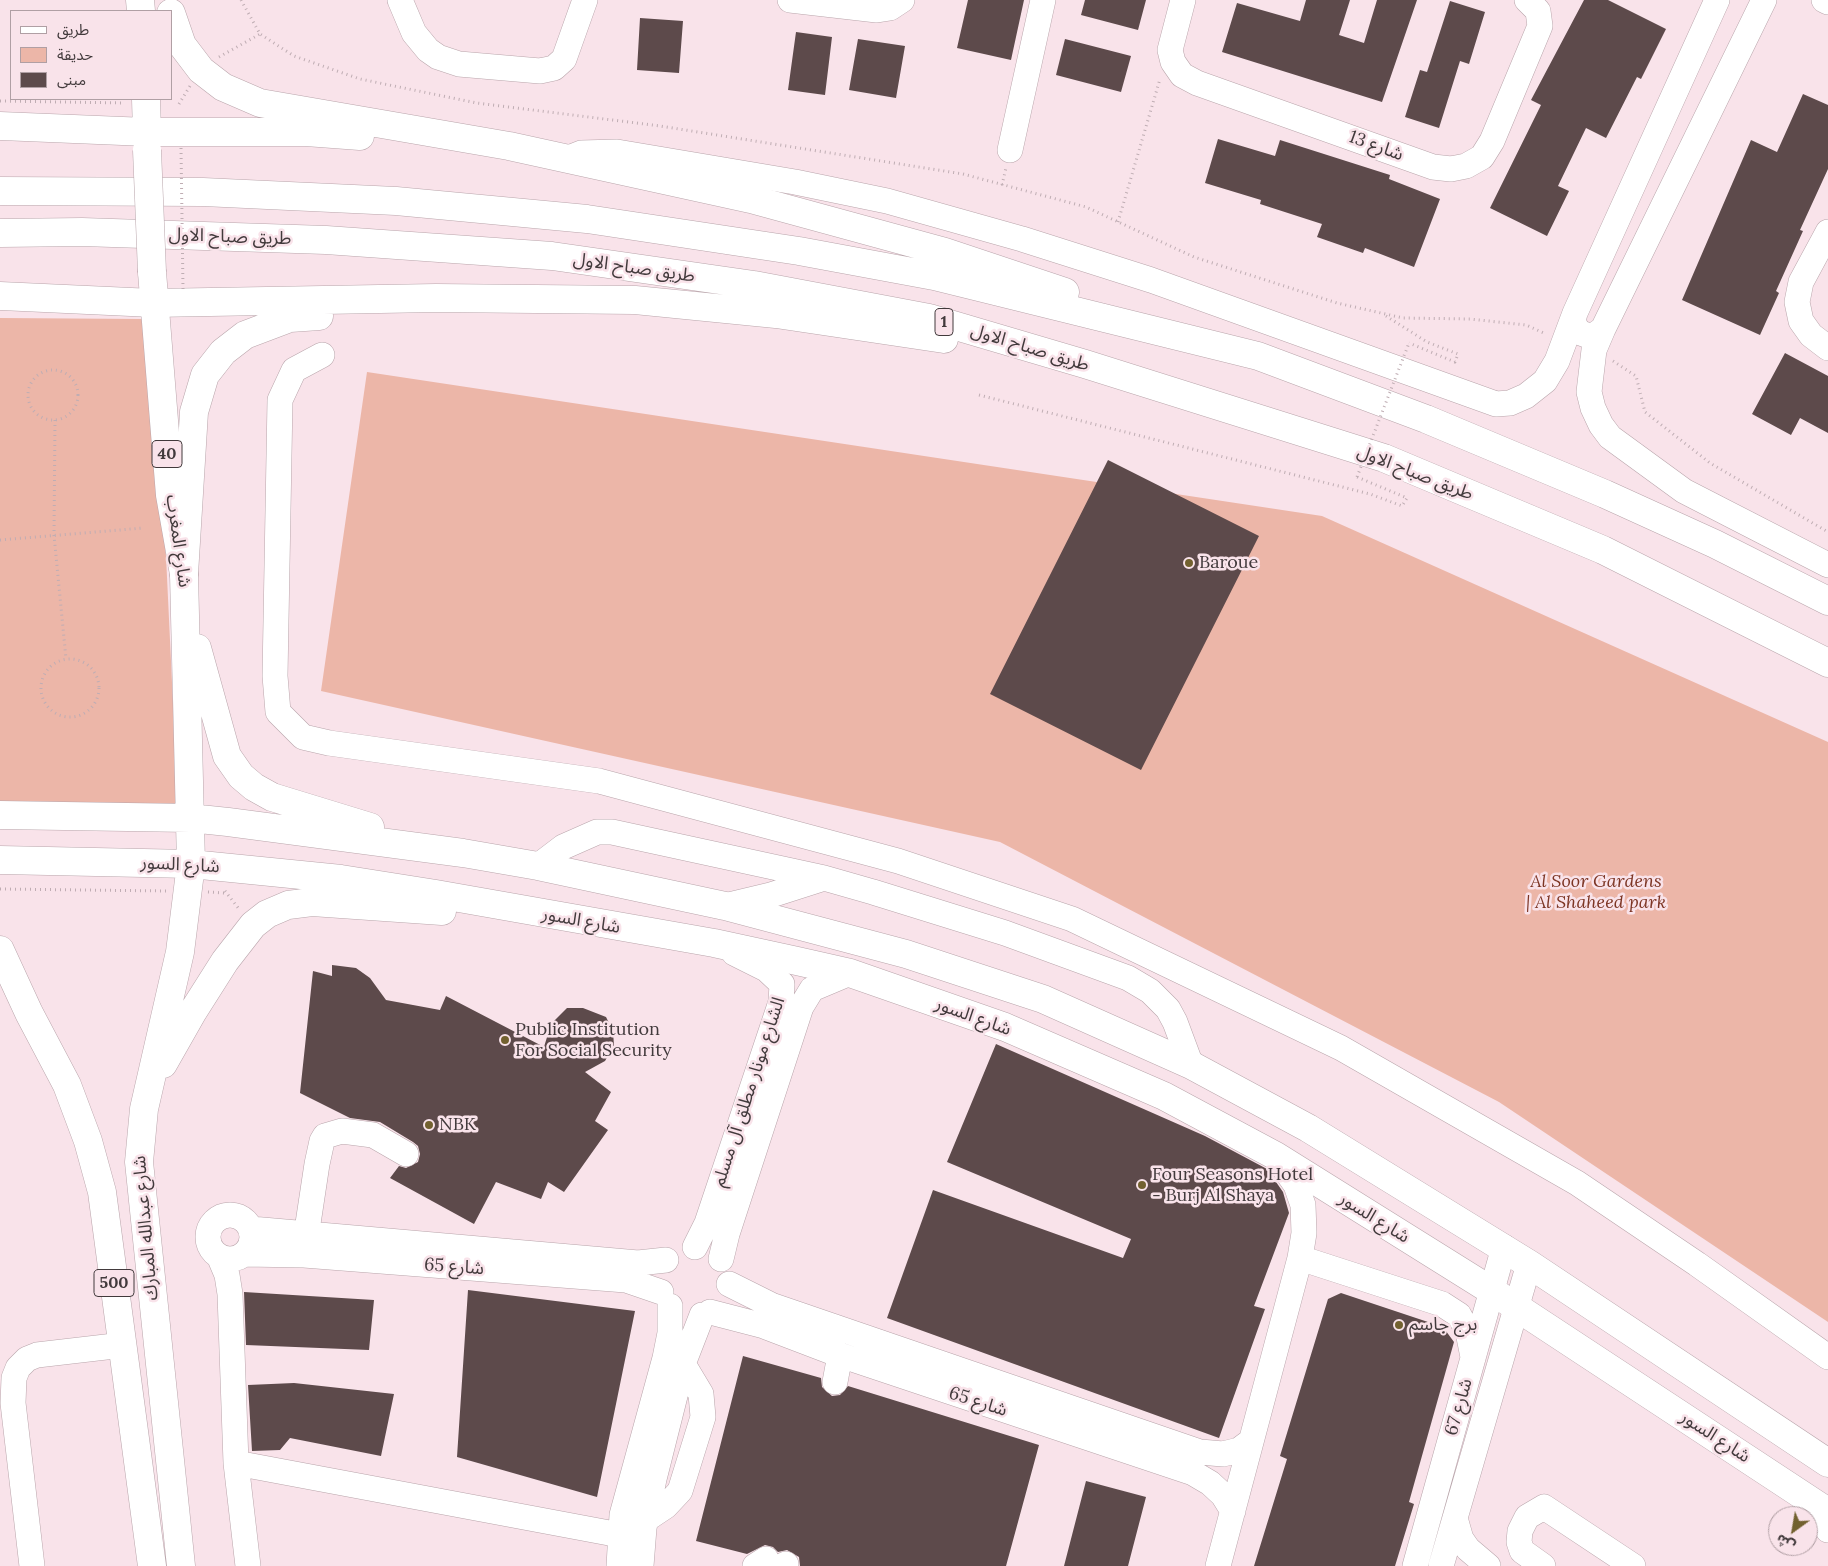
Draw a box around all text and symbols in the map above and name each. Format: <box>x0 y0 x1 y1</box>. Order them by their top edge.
legend <box>10 10 172 100</box>
text: طريق <box>57 20 89 39</box>
text: حديقة <box>57 45 93 64</box>
text: مبنى <box>57 70 86 89</box>
street label: شارع 13 <box>1346 126 1406 166</box>
street label: طريق صباح الاول <box>168 224 292 250</box>
street label: طريق صباح الاول <box>572 249 696 287</box>
road number: 1 <box>935 308 953 336</box>
street label: طريق صباح الاول <box>968 320 1092 376</box>
road number: 40 <box>152 440 182 468</box>
street label: طريق صباح الاول <box>1354 441 1476 505</box>
street label: شارع المغرب <box>161 493 195 589</box>
place label: Baroue <box>1199 552 1258 574</box>
marker: Baroue <box>1183 557 1195 569</box>
street label: شارع السور <box>140 852 220 878</box>
park label: Al Soor Gardens | Al Shaheed park <box>1526 871 1666 914</box>
street label: شارع السور <box>540 903 622 939</box>
street label: شارع السور <box>932 993 1014 1041</box>
street label: الشارع مونار مطلق آل مسلم <box>708 995 790 1189</box>
place label: Public Institution For Social Security <box>515 1019 672 1062</box>
marker: Public Institution For Social Security <box>499 1034 511 1046</box>
place label: NBK <box>439 1114 476 1136</box>
marker: NBK <box>423 1119 435 1131</box>
street label: شارع عبدالله المبارك <box>129 1155 163 1301</box>
place label: Four Seasons Hotel - Burj Al Shaya <box>1152 1164 1313 1206</box>
marker: Four Seasons Hotel - Burj Al Shaya <box>1136 1179 1148 1191</box>
street label: شارع السور <box>1335 1188 1413 1248</box>
street label: شارع 65 <box>423 1254 485 1280</box>
road number: 500 <box>94 1270 134 1296</box>
place label: برج جاسم <box>1409 1314 1477 1336</box>
marker: برج جاسم <box>1393 1319 1405 1331</box>
street label: شارع 67 <box>1441 1376 1477 1438</box>
street label: شارع 65 <box>946 1382 1010 1422</box>
street label: شارع السور <box>1676 1406 1754 1468</box>
north arrow <box>1768 1506 1818 1556</box>
text: ش <box>1773 1530 1798 1556</box>

